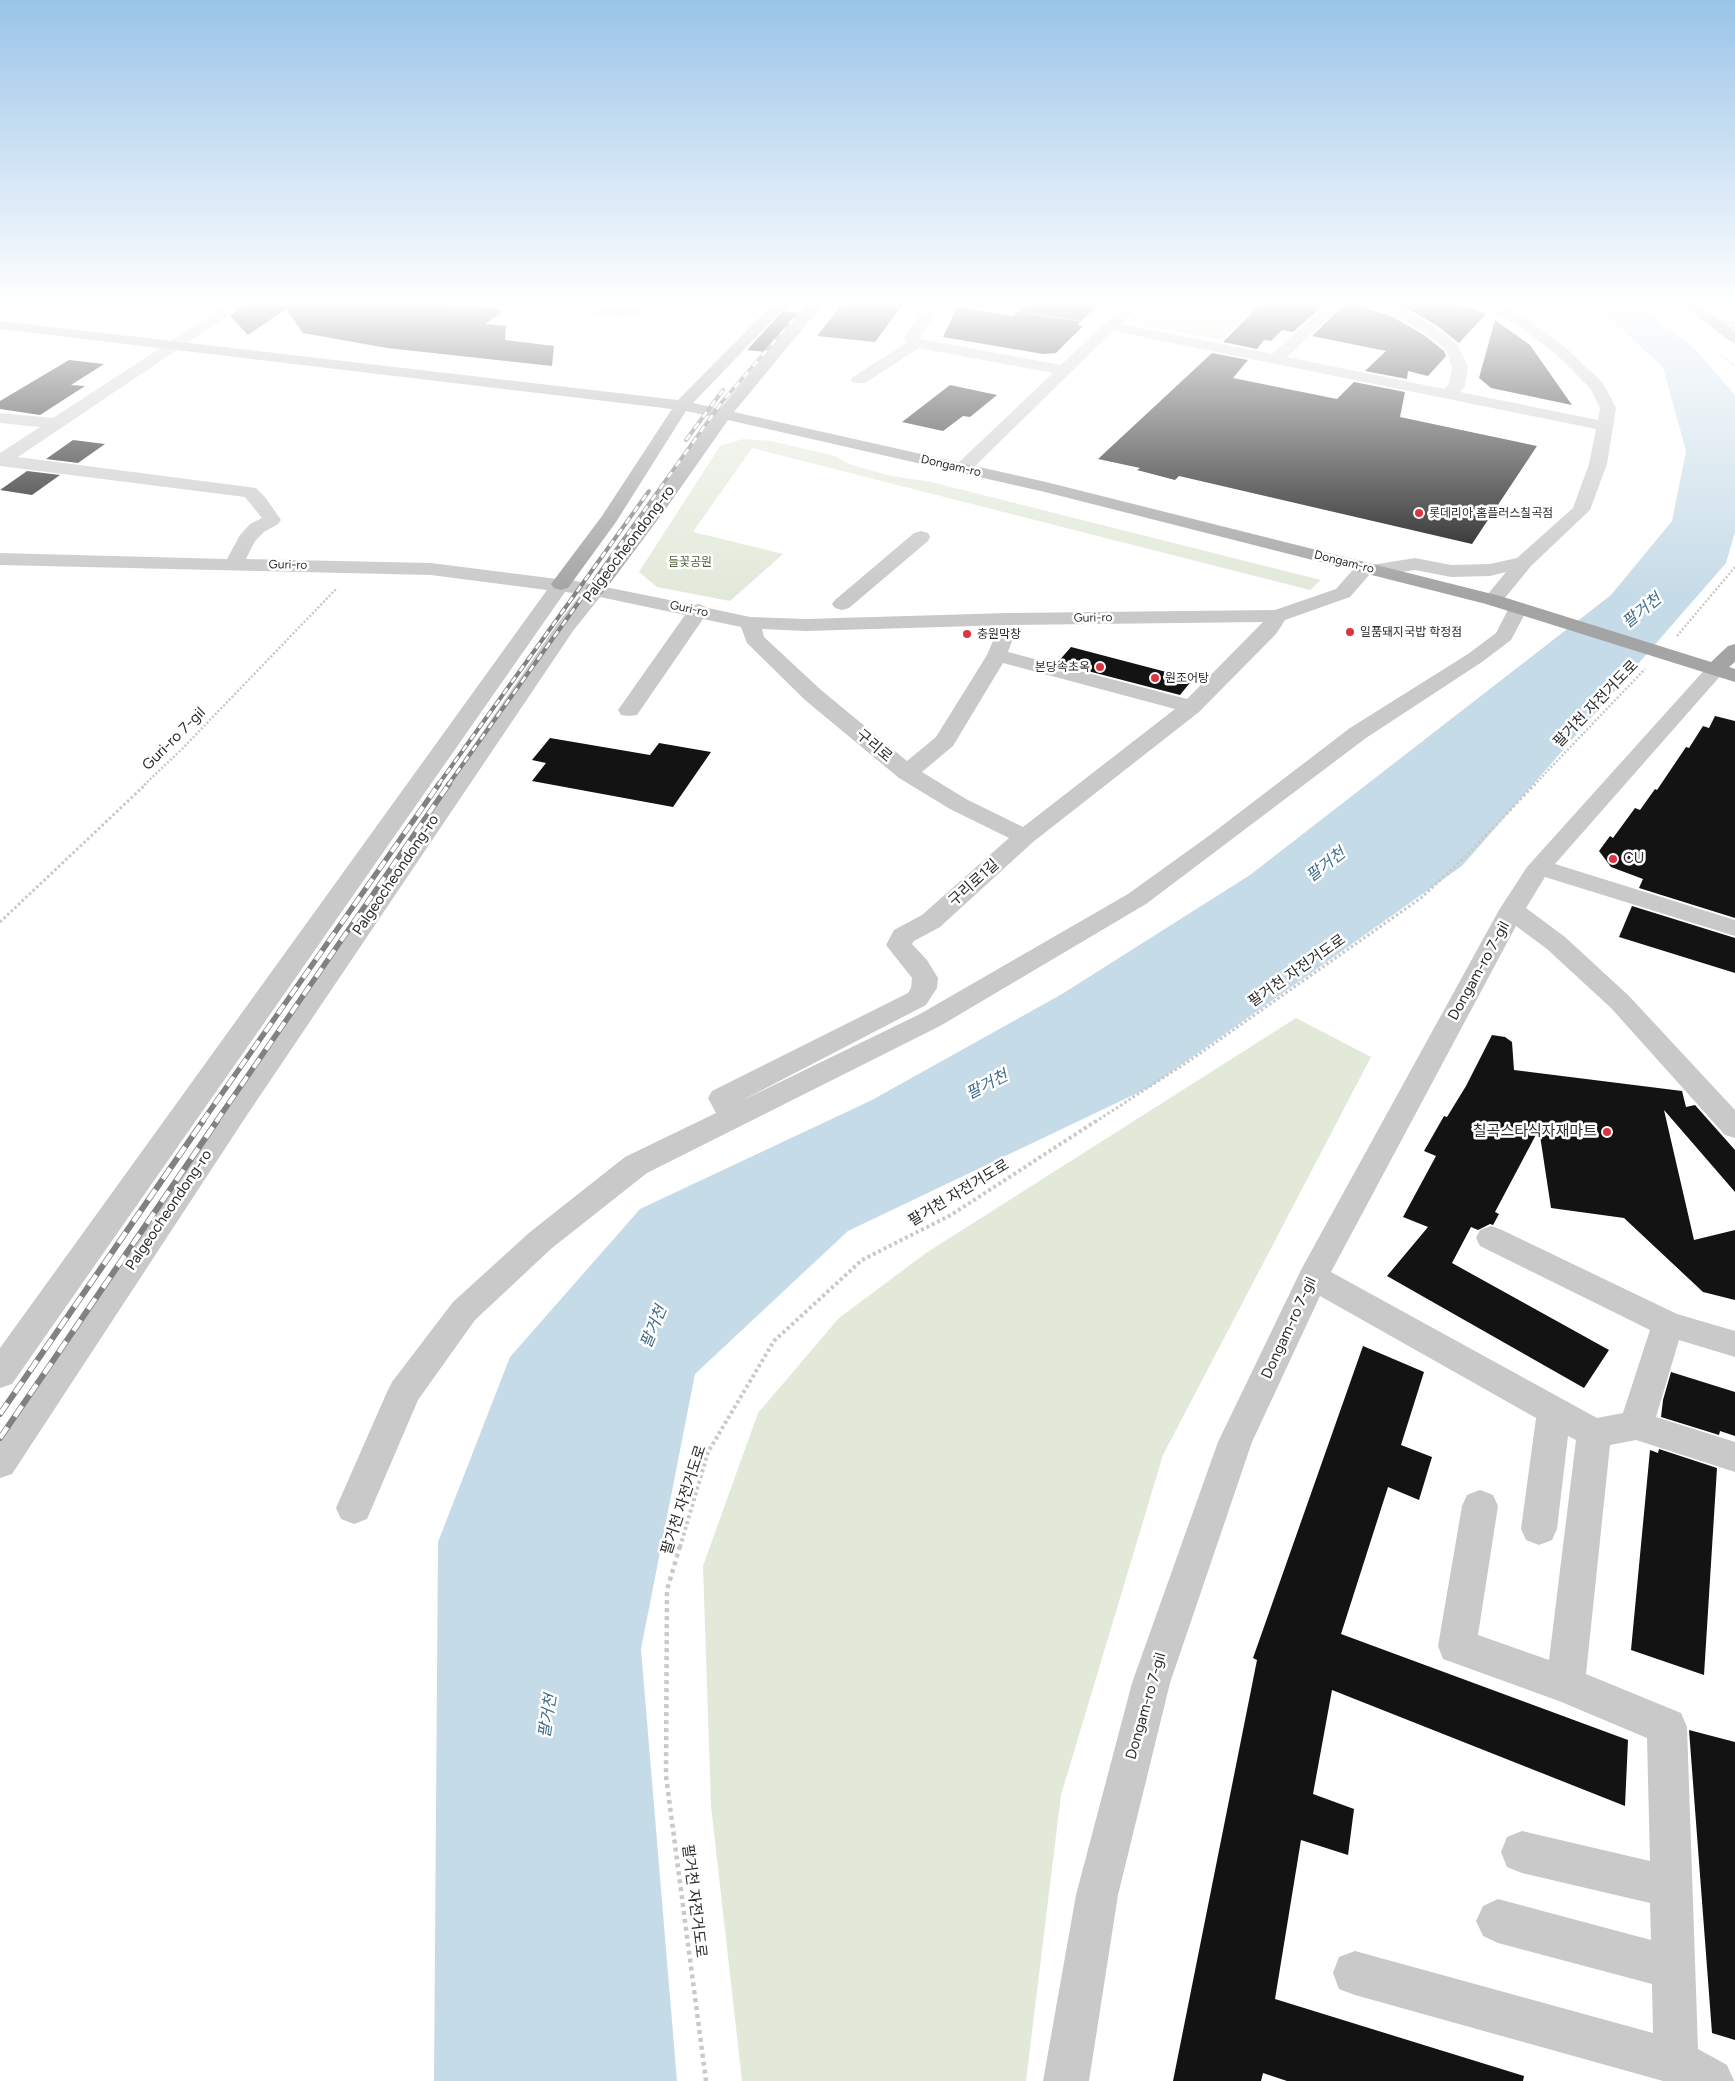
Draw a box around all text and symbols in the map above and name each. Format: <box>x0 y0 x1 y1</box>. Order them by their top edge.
street label: Dongam-ro <box>920 452 982 480</box>
street label: Palgeocheondong-ro <box>579 482 679 606</box>
place label: 롯데리아 홈플러스칠곡점 <box>1429 506 1553 520</box>
marker: 롯데리아 홈플러스칠곡점 <box>1413 507 1425 519</box>
street label: Dongam-ro <box>1313 548 1375 576</box>
park label: 들꽃공원 <box>668 555 712 569</box>
street label: Guri-ro <box>269 557 307 573</box>
water label: 팔거천 <box>1619 590 1665 632</box>
street label: Guri-ro <box>669 598 709 620</box>
street label: Guri-ro <box>1074 610 1112 626</box>
place label: 일품돼지국밥 학정점 <box>1360 625 1462 639</box>
marker: 일품돼지국밥 학정점 <box>1344 626 1356 638</box>
place label: 충원막창 <box>977 627 1021 641</box>
marker: 충원막창 <box>961 628 973 640</box>
street label: 팔거천 자전거도로 <box>1550 657 1642 751</box>
place label: 본당속초옥 <box>1035 660 1090 674</box>
marker: 본당속초옥 <box>1094 661 1106 673</box>
place label: 원조어탕 <box>1165 671 1209 685</box>
marker: 원조어탕 <box>1149 672 1161 684</box>
street label: Guri-ro 7-gil <box>139 704 209 774</box>
street label: 구리로 <box>852 726 896 766</box>
street label: Palgeocheondong-ro <box>349 811 443 939</box>
water label: 팔거천 <box>1303 844 1349 886</box>
place label: CU <box>1623 850 1644 868</box>
marker: CU <box>1607 853 1619 865</box>
street label: 구리로1길 <box>945 856 1003 910</box>
street label: Dongam-ro 7-gil <box>1444 918 1514 1024</box>
street label: 팔거천 자전거도로 <box>1245 931 1349 1011</box>
water label: 팔거천 <box>963 1066 1011 1104</box>
place label: 칠곡스타식자재마트 <box>1473 1123 1597 1141</box>
marker: 칠곡스타식자재마트 <box>1601 1126 1613 1138</box>
street label: Palgeocheondong-ro <box>122 1146 216 1274</box>
street label: 팔거천 자전거도로 <box>905 1156 1013 1230</box>
street label: Dongam-ro 7-gil <box>1258 1274 1320 1382</box>
water label: 팔거천 <box>637 1303 671 1351</box>
street label: 팔거천 자전거도로 <box>658 1443 710 1557</box>
street label: Dongam-ro 7-gil <box>1122 1651 1170 1761</box>
water label: 팔거천 <box>535 1693 561 1739</box>
street label: 팔거천 자전거도로 <box>678 1843 710 1959</box>

